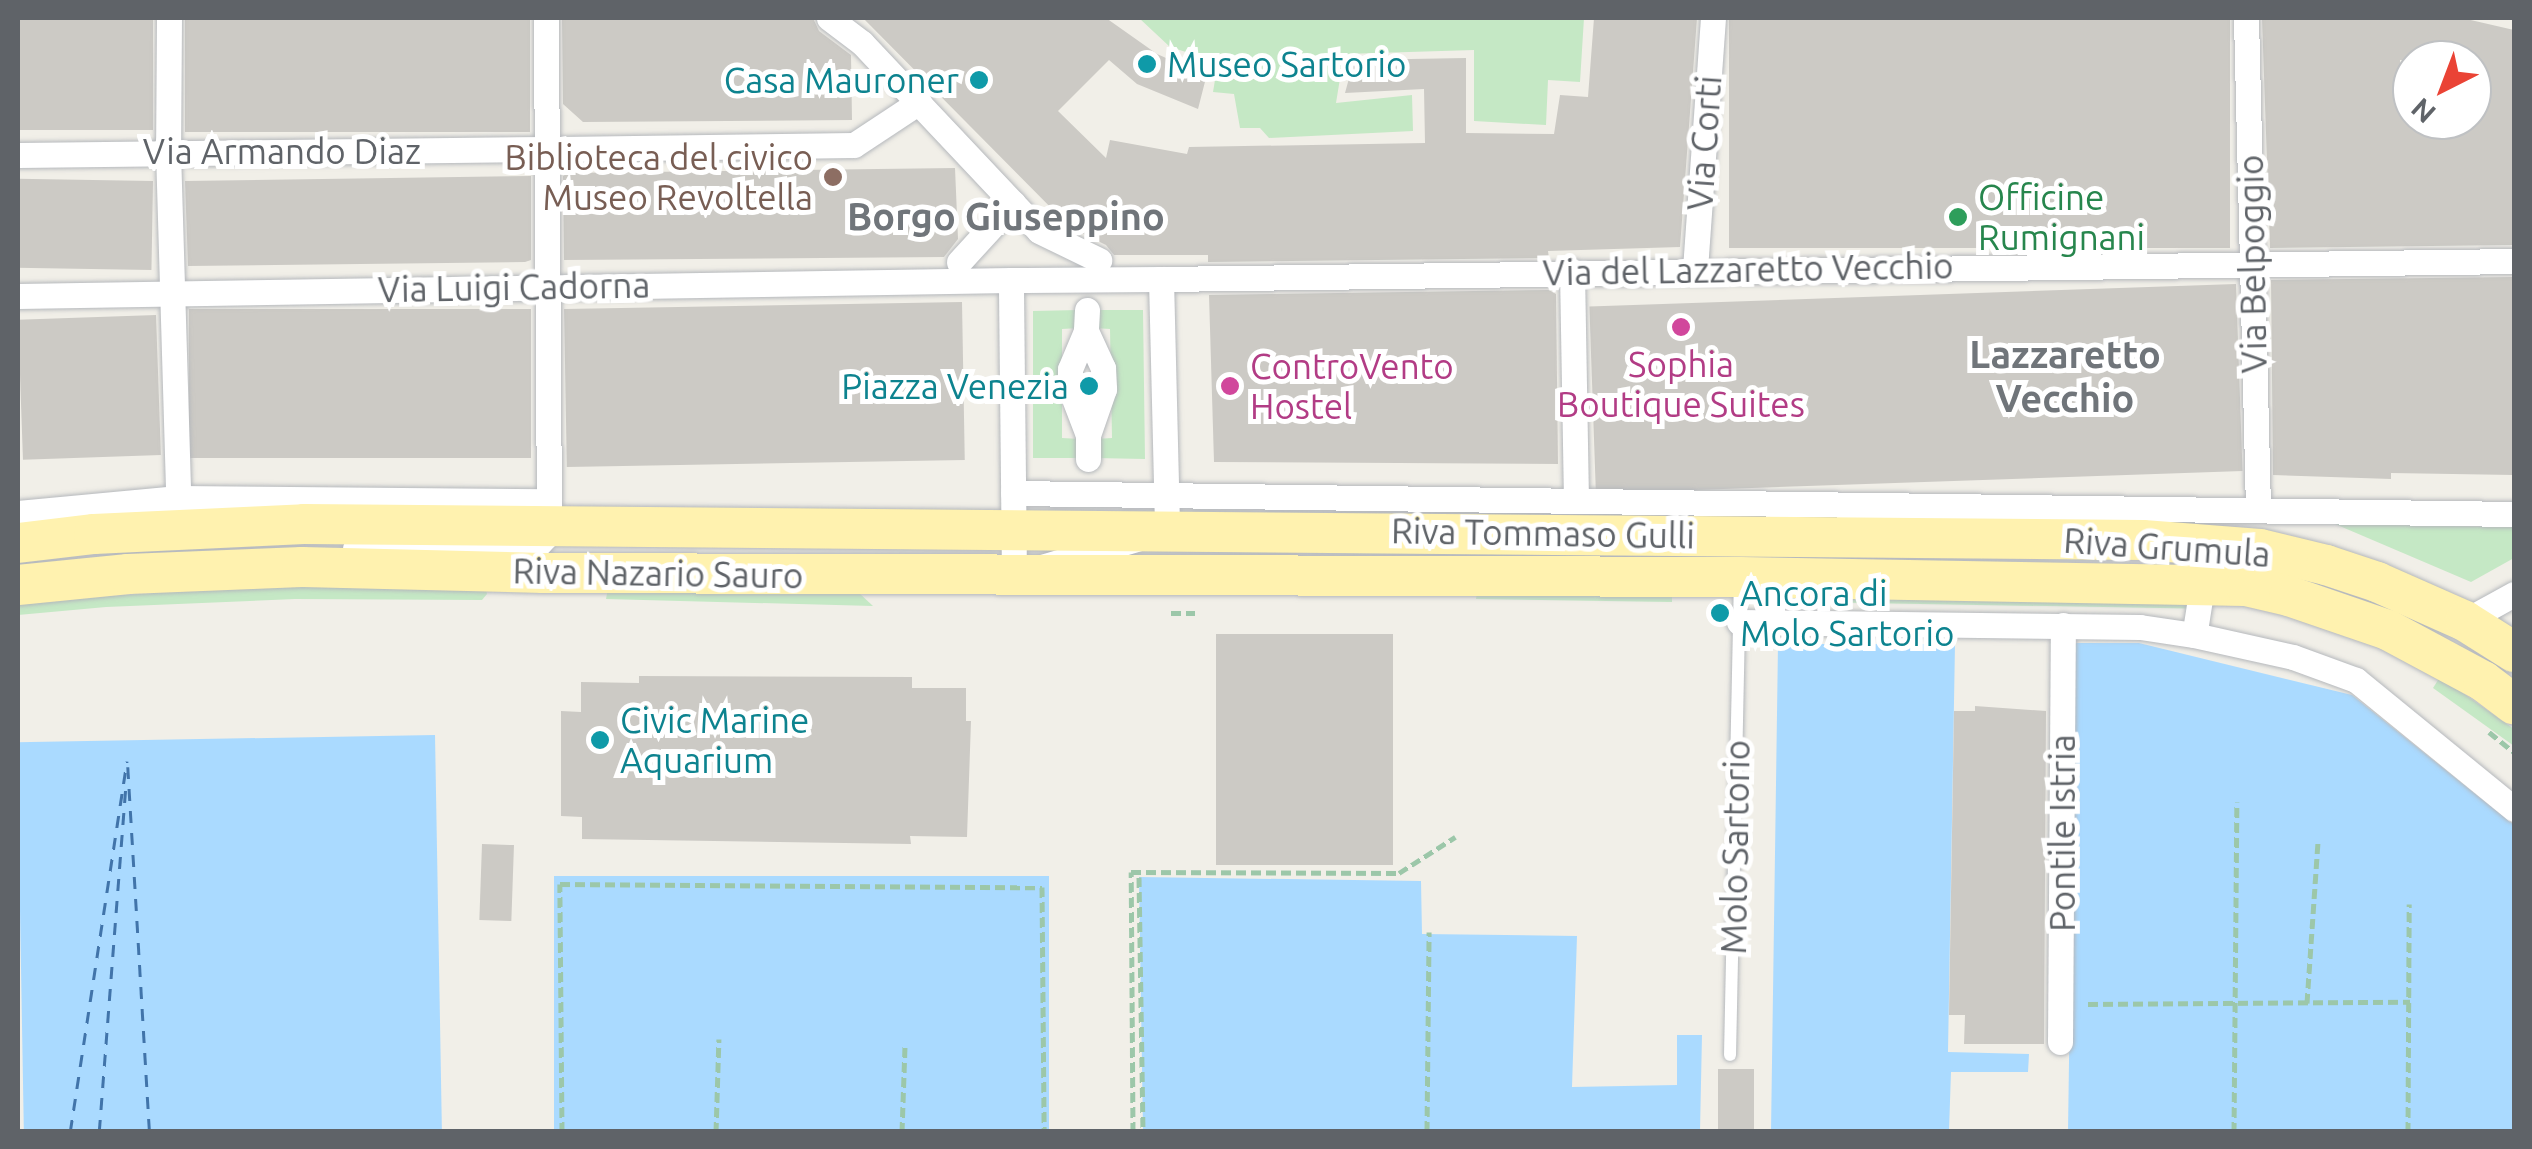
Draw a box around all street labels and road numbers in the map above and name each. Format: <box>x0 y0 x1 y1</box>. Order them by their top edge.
street label: Via Corti <box>1678 74 1730 212</box>
street label: Via Armando Diaz <box>143 130 421 172</box>
street label: Via Belpoggio <box>2229 154 2275 374</box>
street label: Via del Lazzaretto Vecchio <box>1542 244 1954 294</box>
street label: Via Luigi Cadorna <box>377 264 651 310</box>
street label: Riva Tommaso Gulli <box>1391 509 1695 557</box>
street label: Riva Grumula <box>2062 519 2272 575</box>
street label: Riva Nazario Sauro <box>512 549 804 597</box>
street label: Pontile Istria <box>2041 734 2083 932</box>
street label: Molo Sartorio <box>1712 739 1758 955</box>

